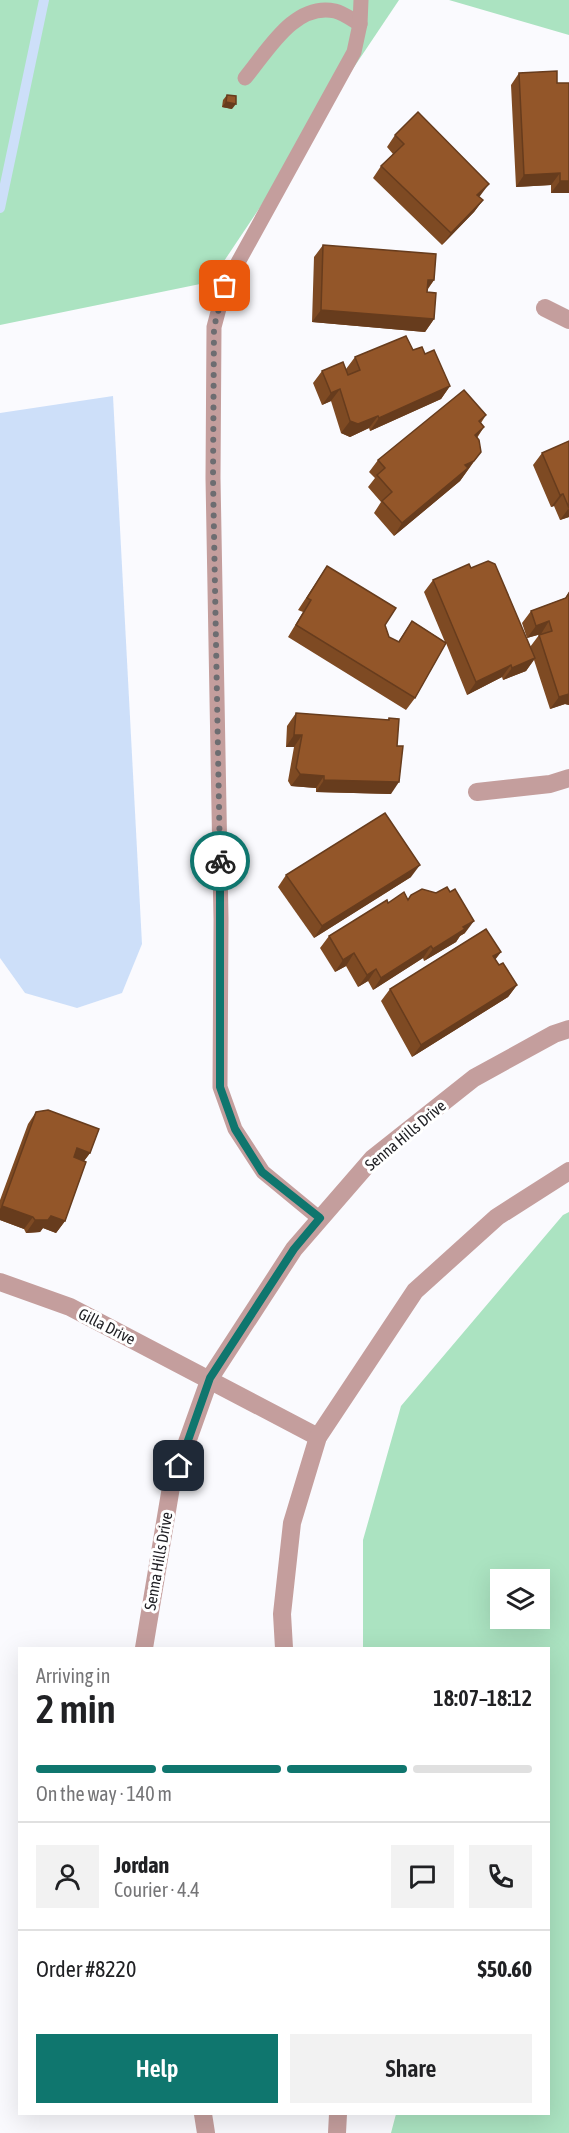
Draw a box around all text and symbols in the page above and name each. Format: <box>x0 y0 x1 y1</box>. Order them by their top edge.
pin <box>199 260 250 311</box>
icon: bag <box>208 269 241 302</box>
courier <box>190 831 250 891</box>
icon: bike <box>204 845 237 878</box>
street label: Senna Hills Drive <box>361 1096 449 1174</box>
street label: Gilla Drive <box>76 1304 138 1348</box>
pin <box>153 1440 204 1491</box>
icon: home <box>162 1449 195 1482</box>
street label: Senna Hills Drive <box>140 1510 176 1612</box>
map controls <box>490 1569 550 1629</box>
button: layers <box>490 1569 550 1629</box>
text: Arriving in <box>36 1664 110 1687</box>
text: 18:07–18:12 <box>433 1685 532 1711</box>
text: 2 min <box>36 1687 116 1731</box>
text: On the way · 140 m <box>36 1782 172 1805</box>
button: person <box>36 1845 99 1908</box>
button: chat <box>391 1845 454 1908</box>
button: phone <box>469 1845 532 1908</box>
text: Jordan <box>114 1852 169 1878</box>
text: Courier · 4.4 <box>114 1878 200 1901</box>
text: Order #8220 <box>36 1956 136 1982</box>
text: $50.60 <box>477 1956 532 1982</box>
button: Help <box>36 2034 278 2103</box>
button: Share <box>290 2034 532 2103</box>

